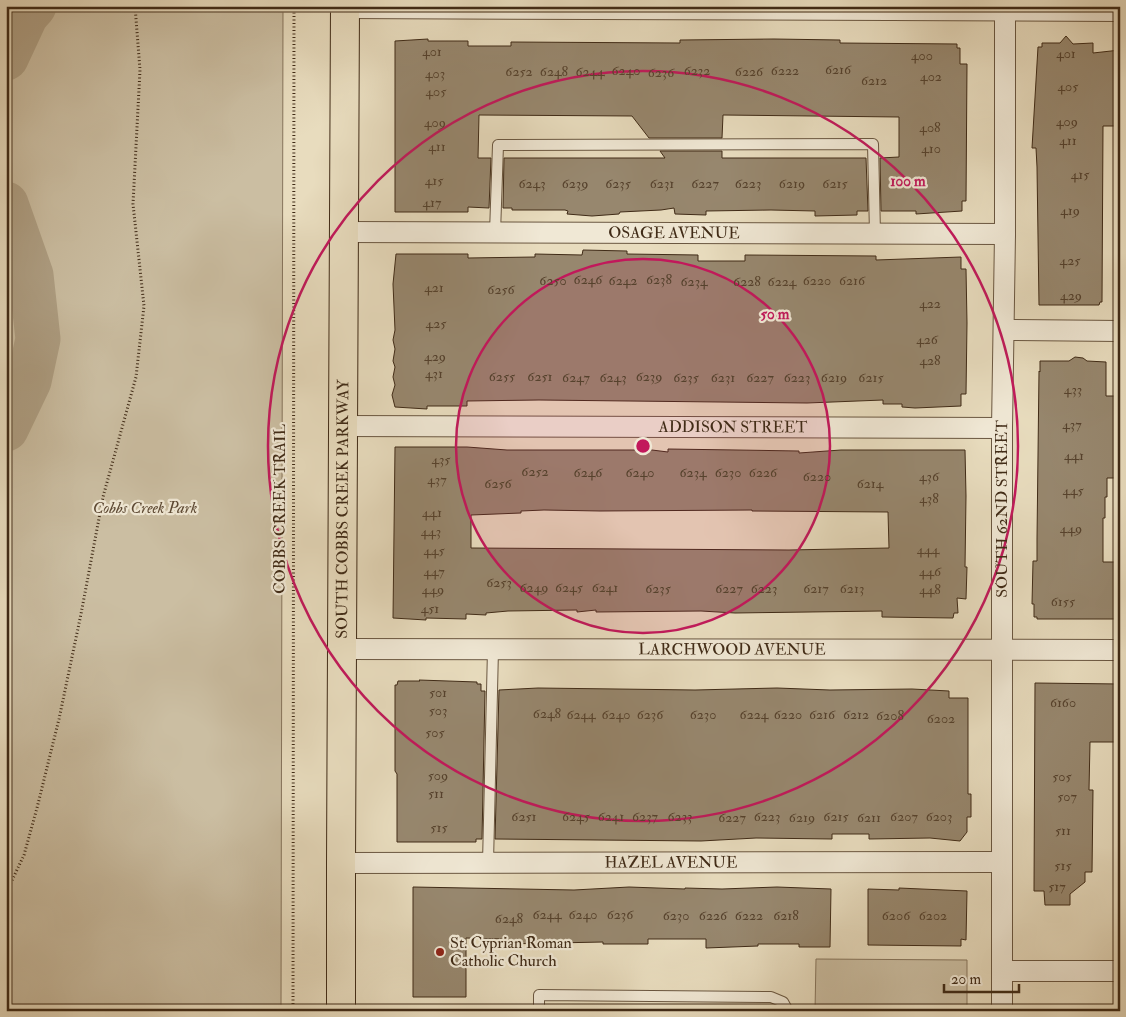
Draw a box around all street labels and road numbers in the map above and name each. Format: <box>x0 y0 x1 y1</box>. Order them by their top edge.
street label: OSAGE AVENUE <box>608 223 740 243</box>
street label: SOUTH COBBS CREEK PARKWAY <box>332 378 353 639</box>
street label: ADDISON STREET <box>657 417 808 437</box>
street label: SOUTH 62ND STREET <box>992 420 1012 598</box>
street label: COBBS CREEK TRAIL <box>270 424 290 594</box>
street label: LARCHWOOD AVENUE <box>638 639 826 660</box>
street label: HAZEL AVENUE <box>604 852 738 873</box>

